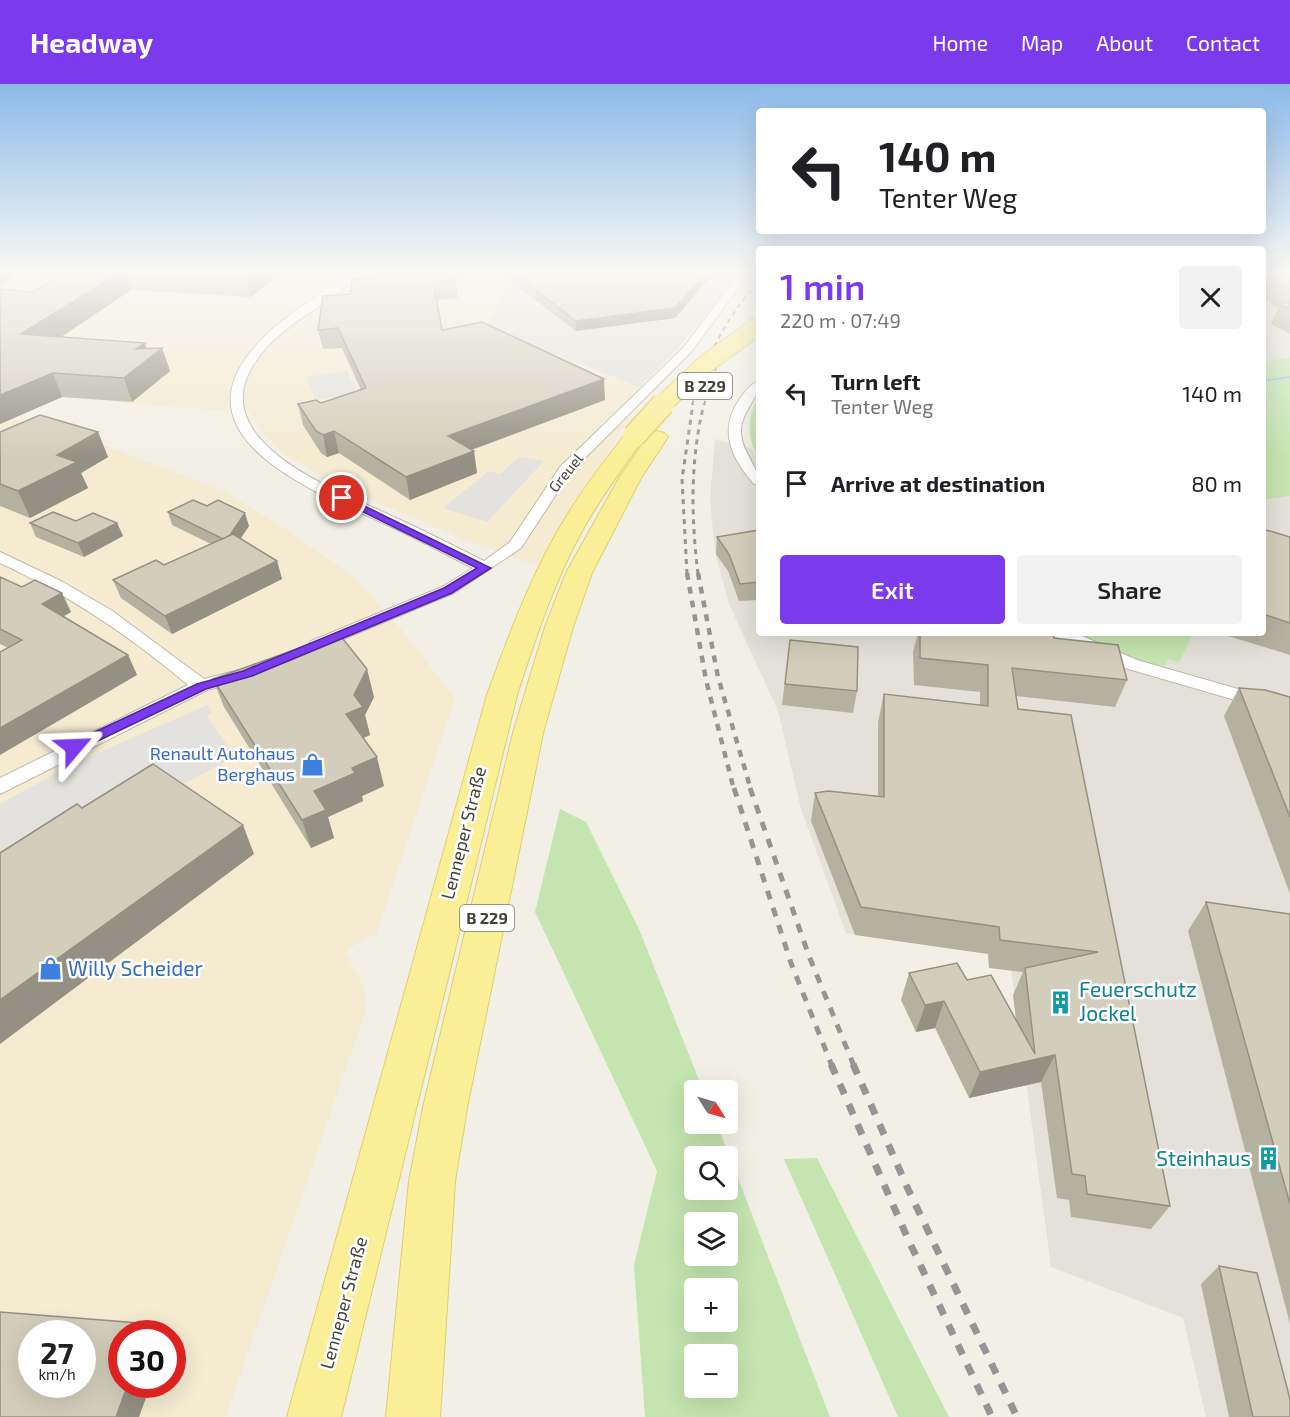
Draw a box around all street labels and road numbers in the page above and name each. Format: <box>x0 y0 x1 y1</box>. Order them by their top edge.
road number: B 229 <box>678 373 732 399</box>
street label: Greuel <box>544 449 587 495</box>
street label: Lenneper Straße <box>436 764 490 901</box>
road number: B 229 <box>460 905 514 931</box>
street label: Lenneper Straße <box>315 1234 371 1371</box>

